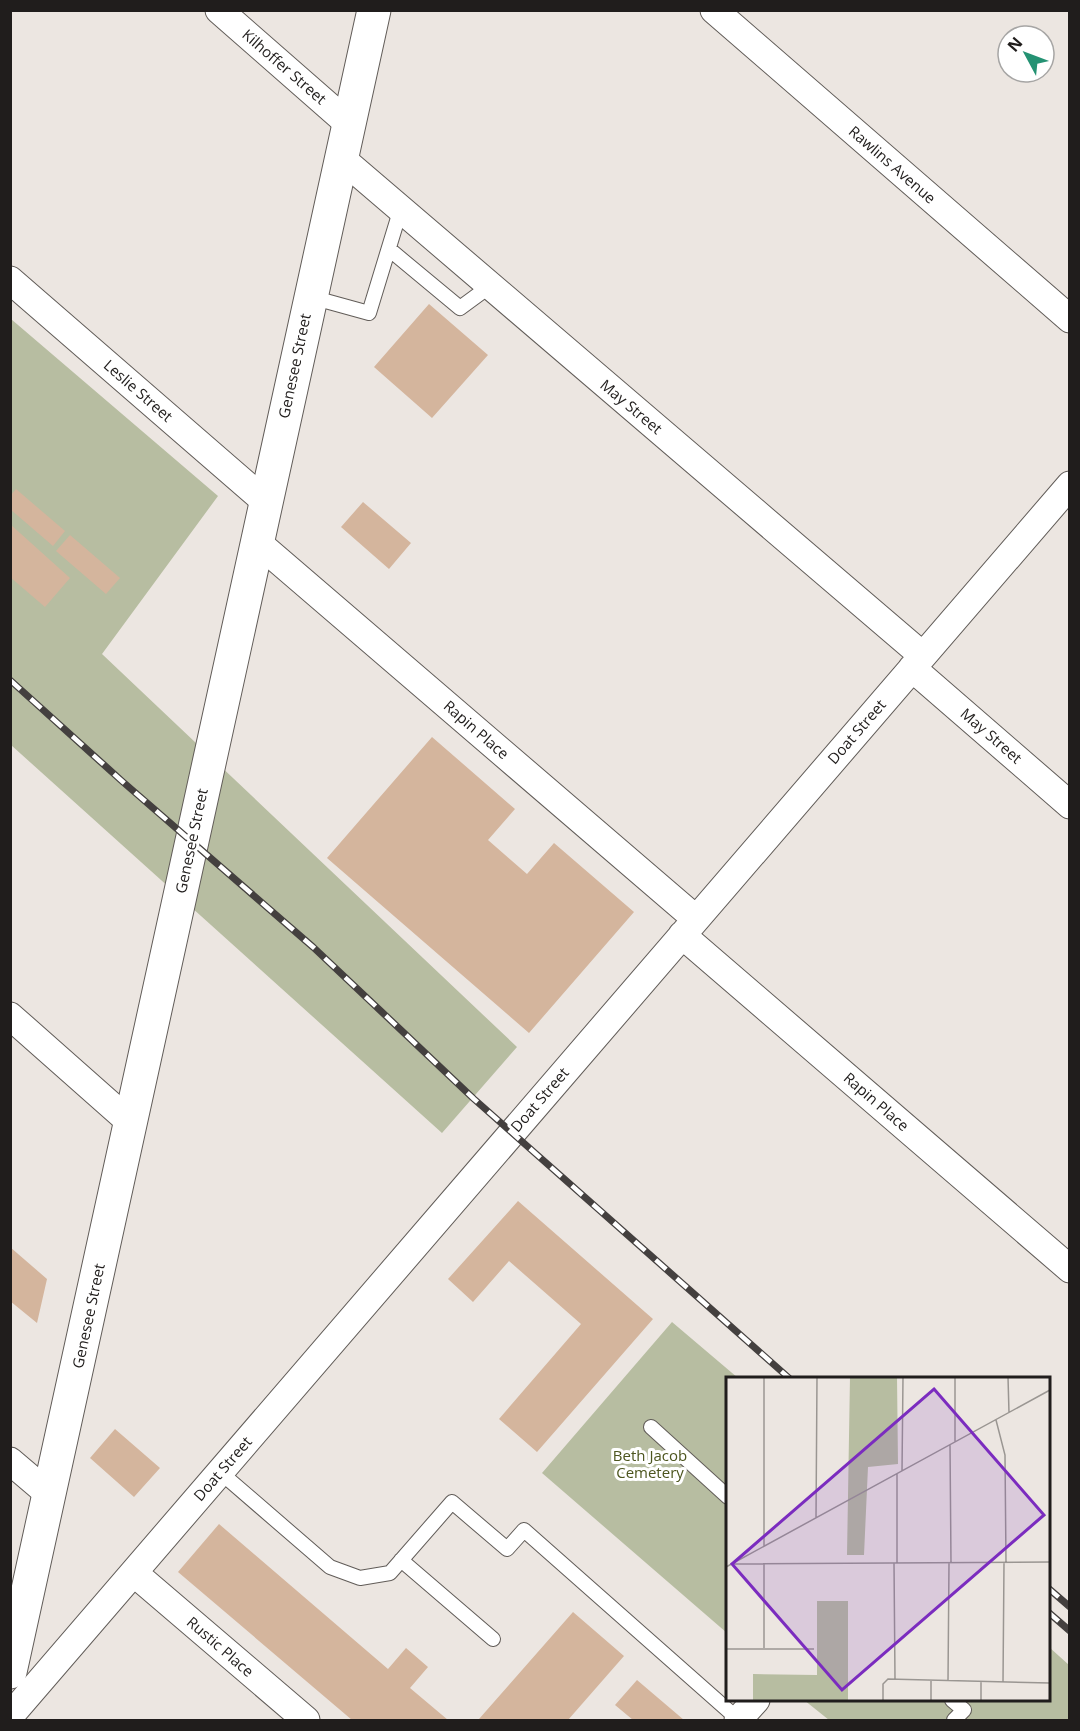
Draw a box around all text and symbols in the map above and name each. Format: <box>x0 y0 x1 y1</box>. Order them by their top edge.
street label: Kilhoffer Street <box>238 24 331 108</box>
north arrow <box>996 24 1056 84</box>
text: N <box>1002 32 1027 56</box>
street label: Rawlins Avenue <box>845 121 940 208</box>
street label: Genesee Street <box>273 312 315 420</box>
street label: Leslie Street <box>100 355 177 426</box>
street label: May Street <box>596 374 667 438</box>
street label: Rapin Place <box>440 695 514 763</box>
street label: Doat Street <box>823 695 890 768</box>
street label: May Street <box>957 703 1027 767</box>
street label: Genesee Street <box>170 787 212 895</box>
street label: Doat Street <box>506 1063 573 1136</box>
street label: Rapin Place <box>840 1067 914 1135</box>
street label: Genesee Street <box>67 1262 109 1370</box>
inset map <box>726 1377 1050 1701</box>
street label: Doat Street <box>189 1432 256 1505</box>
park label: Beth Jacob Cemetery <box>613 1445 687 1482</box>
street label: Rustic Place <box>183 1612 258 1681</box>

